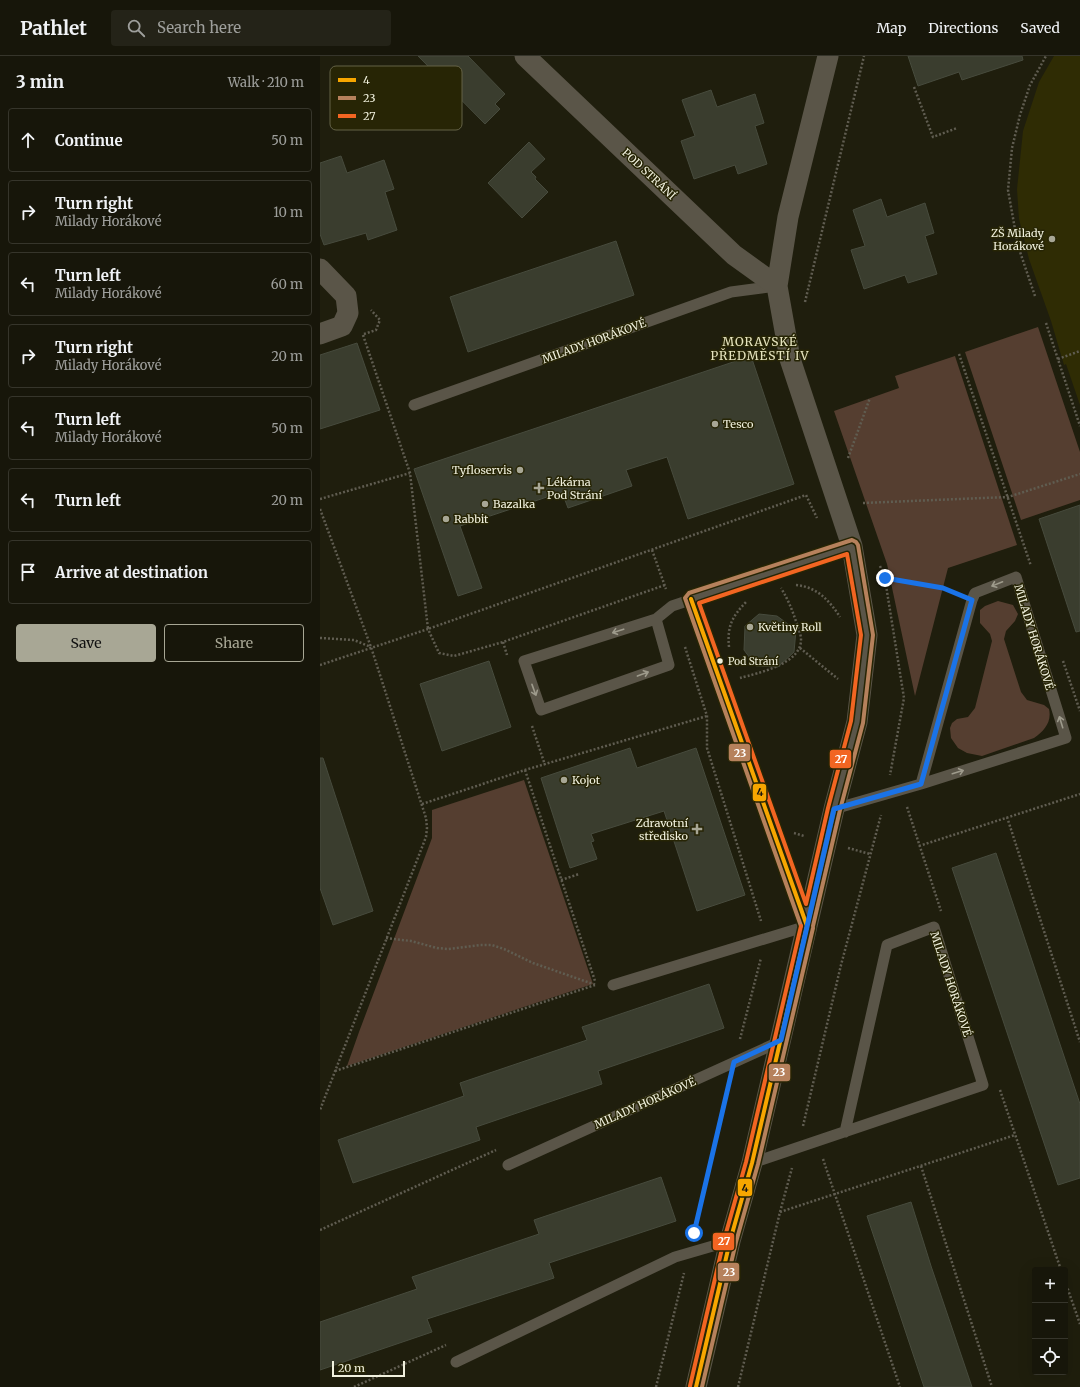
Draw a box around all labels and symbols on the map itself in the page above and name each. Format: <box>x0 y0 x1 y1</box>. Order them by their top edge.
legend <box>330 66 462 130</box>
text: 4 <box>363 73 370 87</box>
text: 23 <box>363 91 375 105</box>
text: 27 <box>363 109 375 123</box>
street label: POD STRÁNÍ <box>619 146 679 202</box>
place label: ZŠ Milady Horákové <box>991 226 1045 253</box>
marker: ZŠ Milady Horákové <box>1047 234 1057 244</box>
street label: MILADY HORÁKOVÉ <box>540 316 648 366</box>
district label: MORAVSKÉ PŘEDMĚSTÍ IV <box>710 334 810 363</box>
place label: Tesco <box>723 417 754 431</box>
marker: Tesco <box>710 419 720 429</box>
place label: Tyfloservis <box>452 463 512 477</box>
marker: Tyfloservis <box>515 465 525 475</box>
place label: Lékárna Pod Strání <box>547 475 603 502</box>
marker: Lékárna Pod Strání <box>534 483 544 493</box>
place label: Bazalka <box>493 497 535 511</box>
marker: Bazalka <box>480 499 490 509</box>
place label: Rabbit <box>454 512 489 526</box>
marker: Rabbit <box>441 514 451 524</box>
route end <box>876 569 894 587</box>
one-way arrow <box>992 581 1004 589</box>
street label: MILADY HORÁKOVÉ <box>1011 582 1057 692</box>
place label: Květiny Roll <box>758 620 822 634</box>
marker: Květiny Roll <box>745 622 755 632</box>
one-way arrow <box>612 628 625 635</box>
place label: Pod Strání <box>728 655 779 668</box>
marker: Pod Strání <box>715 656 725 666</box>
one-way arrow <box>637 670 650 677</box>
one-way arrow <box>531 683 538 696</box>
one-way arrow <box>1057 716 1064 729</box>
line badge: 23 <box>728 743 751 762</box>
text: 23 <box>734 746 746 760</box>
line badge: 27 <box>829 749 852 769</box>
text: 27 <box>835 752 848 766</box>
one-way arrow <box>951 768 964 775</box>
place label: Kojot <box>572 773 601 787</box>
marker: Kojot <box>559 775 569 785</box>
line badge: 4 <box>752 783 767 802</box>
text: 4 <box>757 785 764 799</box>
place label: Zdravotní středisko <box>636 816 689 843</box>
marker: Zdravotní středisko <box>691 823 703 835</box>
street label: MILADY HORÁKOVÉ <box>927 930 975 1038</box>
line badge: 23 <box>768 1063 791 1082</box>
text: 23 <box>773 1065 785 1079</box>
street label: MILADY HORÁKOVÉ <box>592 1074 698 1132</box>
line badge: 4 <box>737 1178 753 1197</box>
text: 4 <box>742 1181 749 1195</box>
route start <box>685 1224 703 1242</box>
line badge: 27 <box>712 1232 735 1251</box>
text: 27 <box>718 1234 731 1248</box>
line badge: 23 <box>717 1262 740 1282</box>
text: 23 <box>723 1265 735 1279</box>
scale bar <box>332 1359 405 1378</box>

